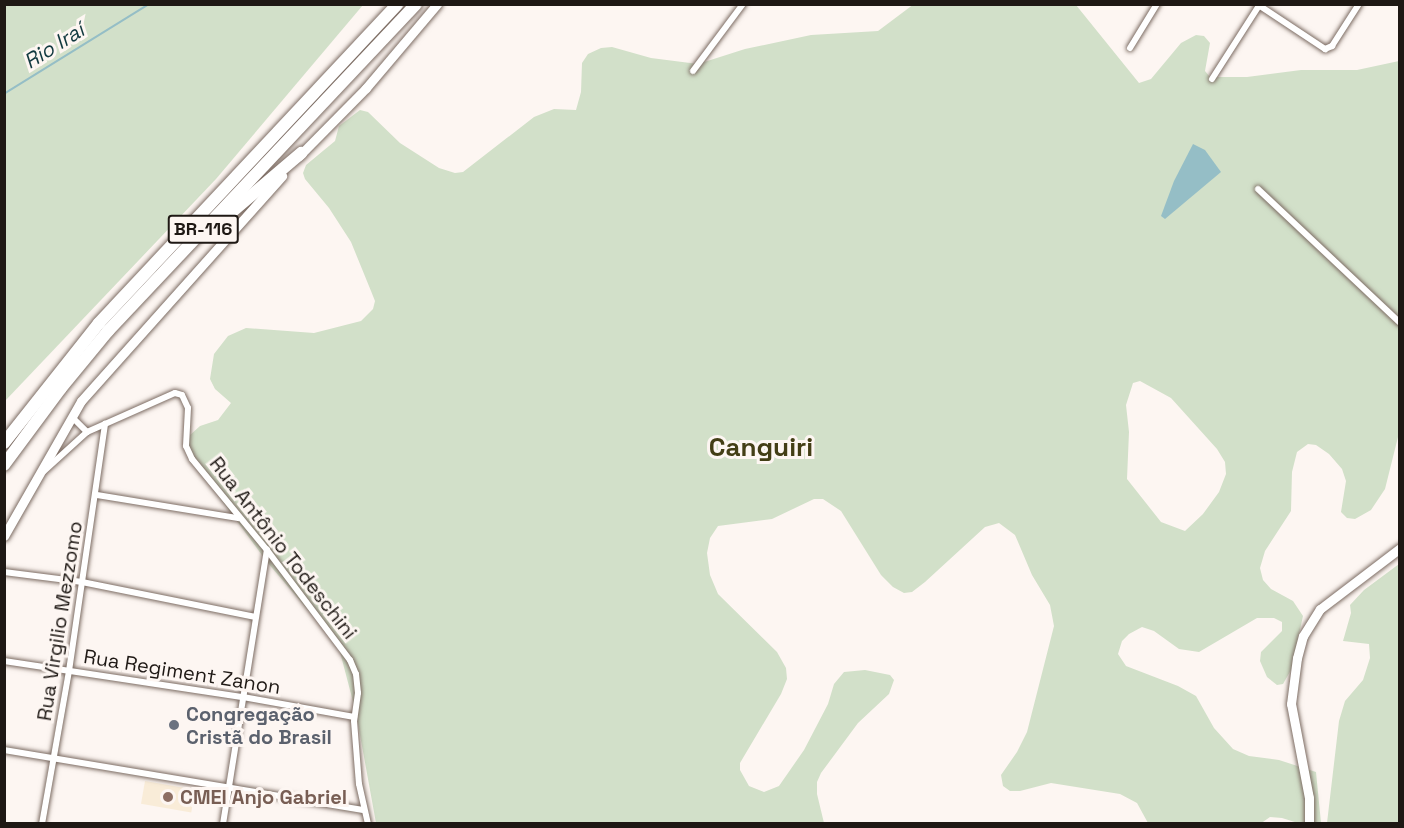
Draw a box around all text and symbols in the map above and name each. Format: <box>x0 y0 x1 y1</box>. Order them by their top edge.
water label: Rio Iraí <box>19 18 89 74</box>
road number: BR-116 <box>167 214 239 244</box>
district label: Canguiri <box>709 432 813 464</box>
street label: Rua Antônio Todeschini <box>204 452 362 644</box>
street label: Rua Virgilio Mezzomo <box>32 519 88 723</box>
street label: Rua Regiment Zanon <box>82 645 282 699</box>
place label: Congregação Cristã do Brasil <box>186 702 332 749</box>
marker: Congregação Cristã do Brasil <box>167 718 181 732</box>
place label: CMEI Anjo Gabriel <box>180 785 347 809</box>
marker: CMEI Anjo Gabriel <box>161 790 175 804</box>

